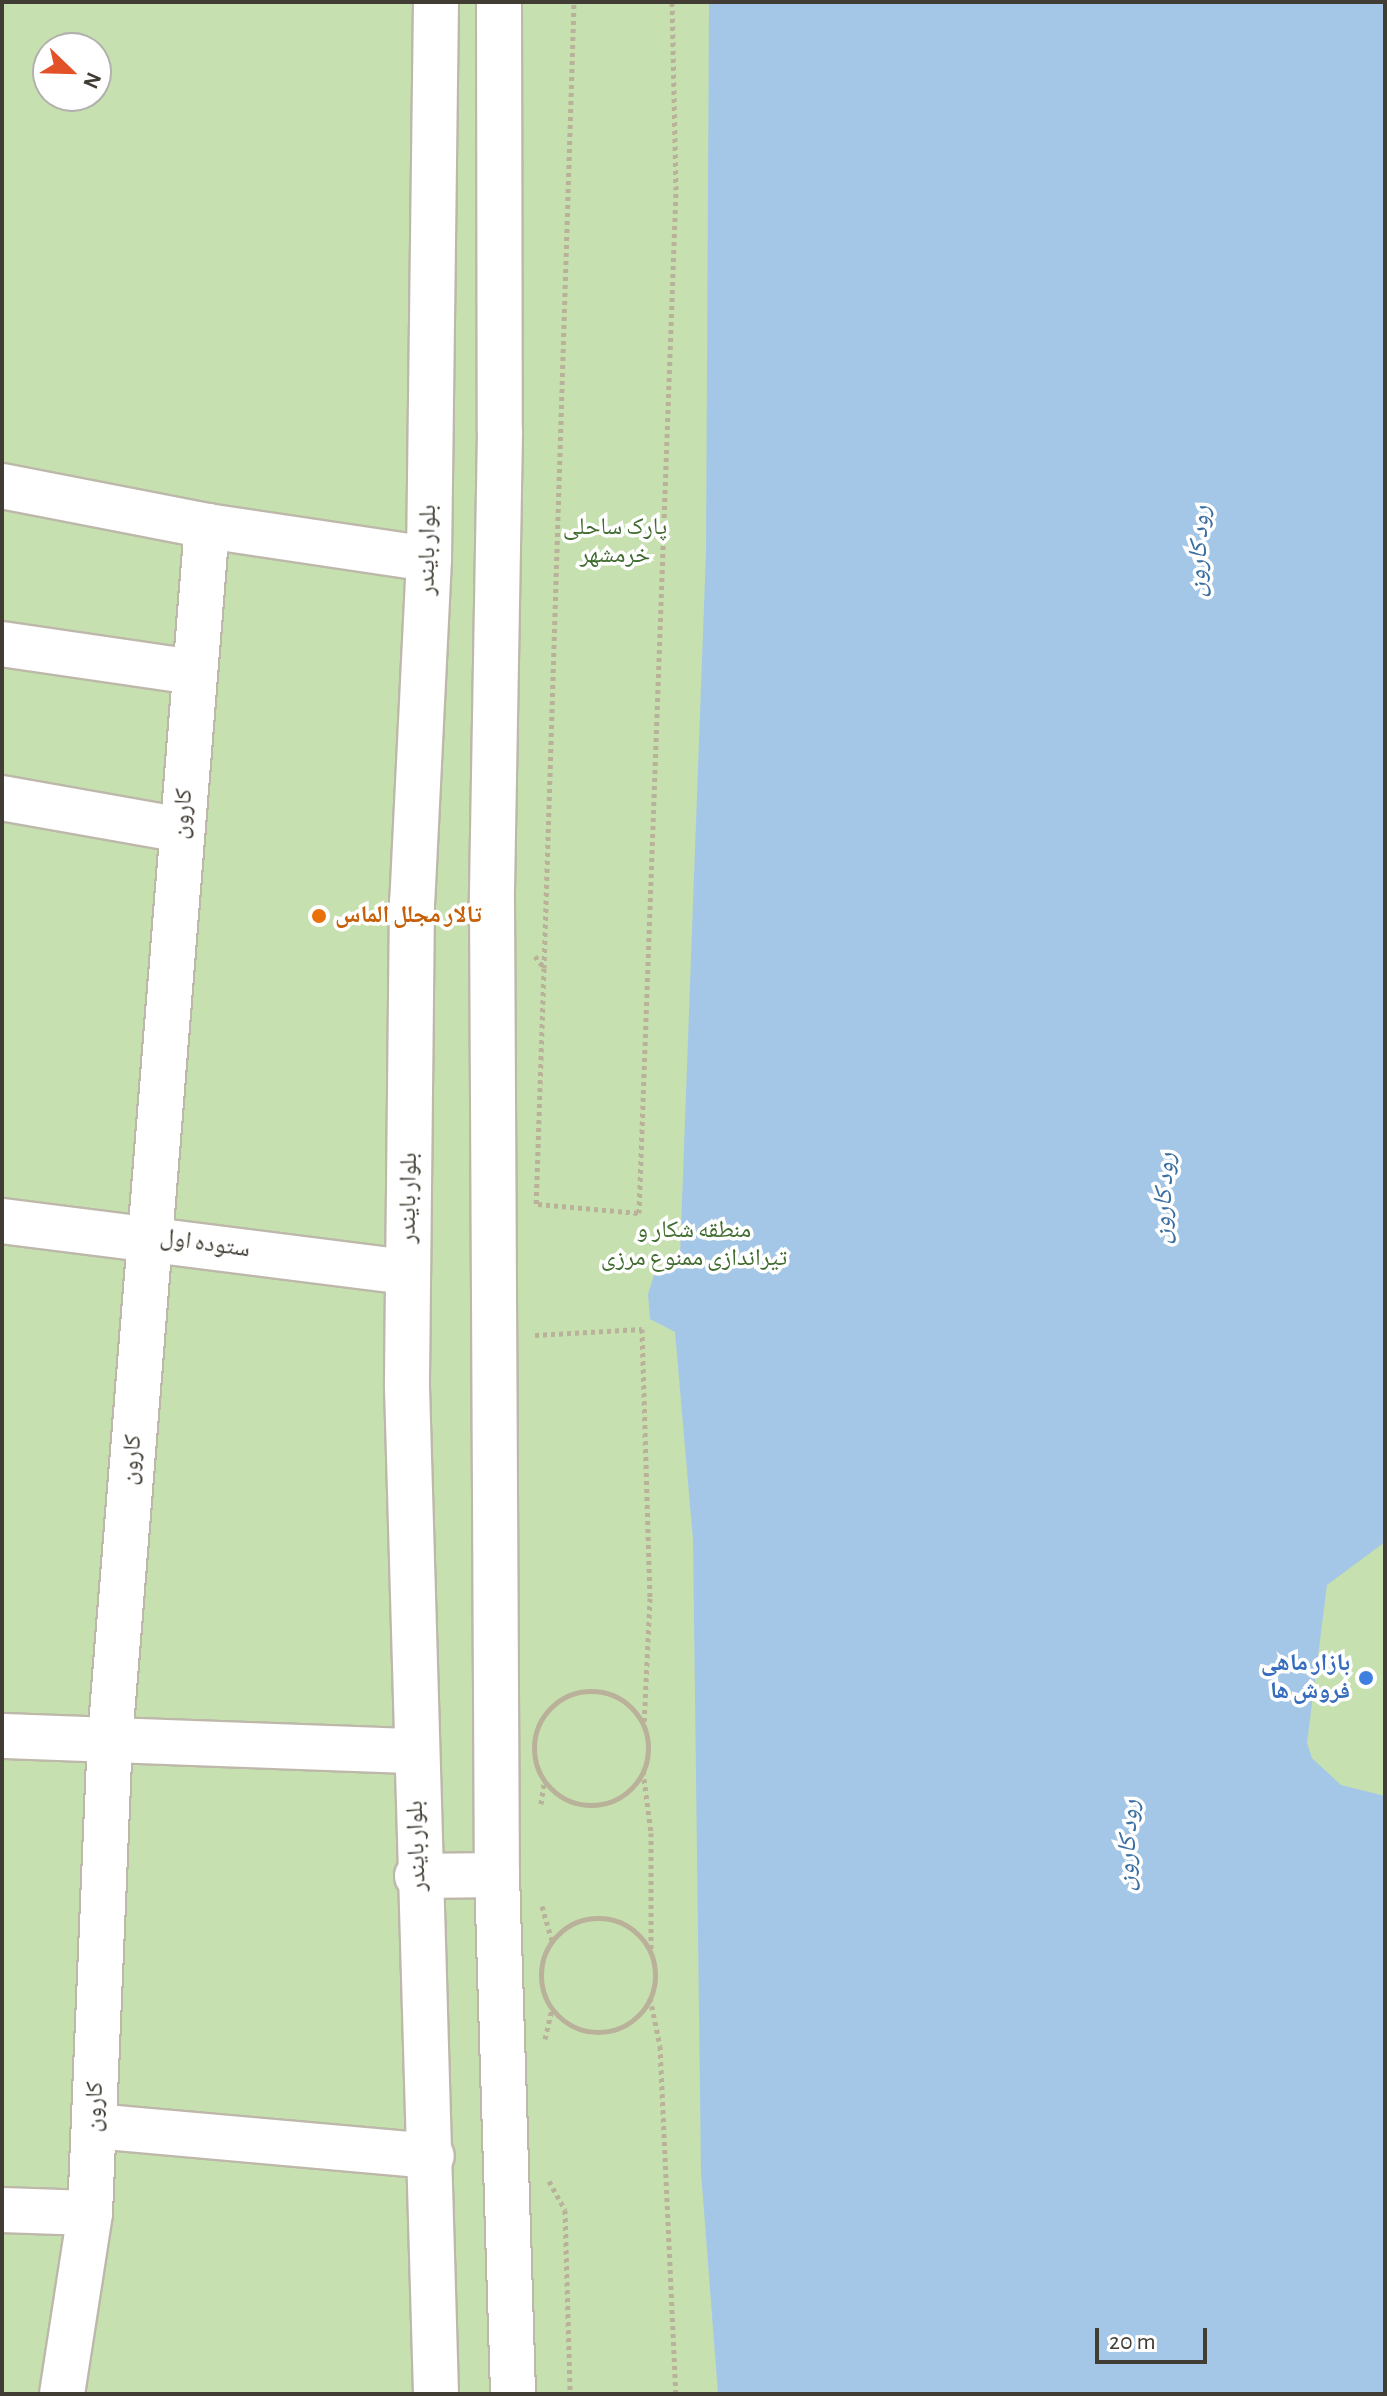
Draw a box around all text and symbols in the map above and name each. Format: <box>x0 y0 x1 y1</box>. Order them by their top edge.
north arrow <box>32 32 112 112</box>
text: N <box>79 69 105 92</box>
street label: بلوار بایندر <box>413 504 443 596</box>
water label: رود کارون <box>1181 504 1217 598</box>
park label: پارک ساحلی خرمشهر <box>563 514 667 570</box>
street label: کارون <box>166 788 200 840</box>
place label: تالار مجلل الماس <box>335 902 482 930</box>
marker: تالار مجلل الماس <box>310 907 328 925</box>
water label: رود کارون <box>1146 1151 1182 1245</box>
street label: بلوار بایندر <box>394 1152 424 1244</box>
park label: منطقه شکار و تیراندازی ممنوع مرزی <box>601 1217 787 1273</box>
street label: ستوده اول <box>158 1223 252 1265</box>
street label: کارون <box>115 1434 149 1486</box>
place label: بازار ماهی فروش ها <box>1261 1650 1350 1706</box>
marker: بازار ماهی فروش ها <box>1357 1669 1375 1687</box>
water label: رود کارون <box>1110 1798 1146 1892</box>
street label: بلوار بایندر <box>401 1800 433 1892</box>
street label: کارون <box>80 2081 110 2133</box>
scale bar <box>1099 2312 1211 2362</box>
text: 20 m <box>1109 2330 1156 2354</box>

